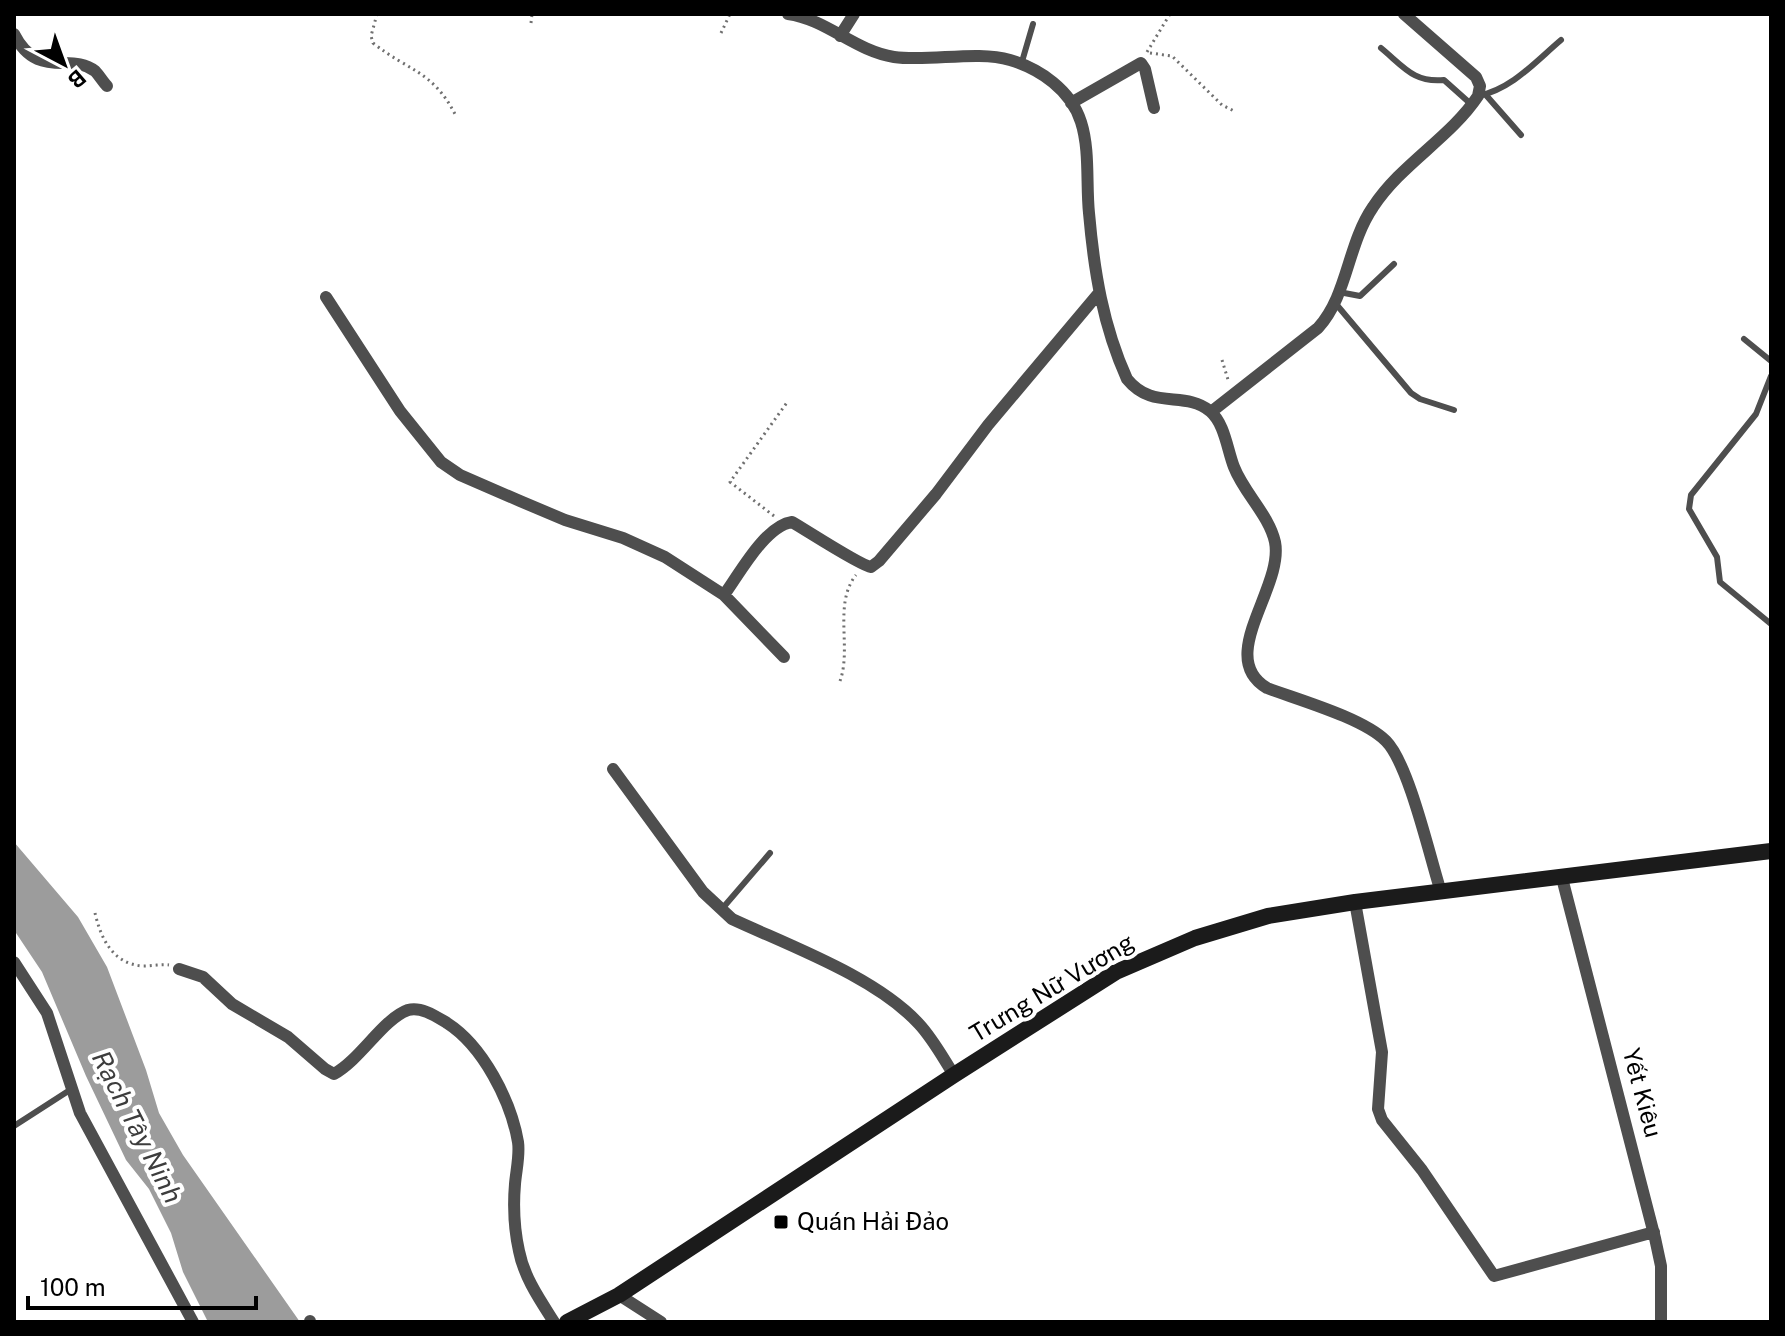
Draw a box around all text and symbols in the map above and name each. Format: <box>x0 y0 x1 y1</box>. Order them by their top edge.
north arrow <box>24 24 104 104</box>
text: B <box>63 64 91 94</box>
street label: Trưng Nữ Vương <box>964 927 1139 1047</box>
street label: Yết Kiêu <box>1618 1045 1668 1140</box>
water label: Rạch Tây Ninh <box>86 1046 189 1208</box>
place label: Quán Hải Đảo <box>797 1207 949 1235</box>
marker: Quán Hải Đảo <box>772 1213 790 1231</box>
scale bar <box>28 1260 256 1310</box>
text: 100 m <box>40 1273 106 1301</box>

